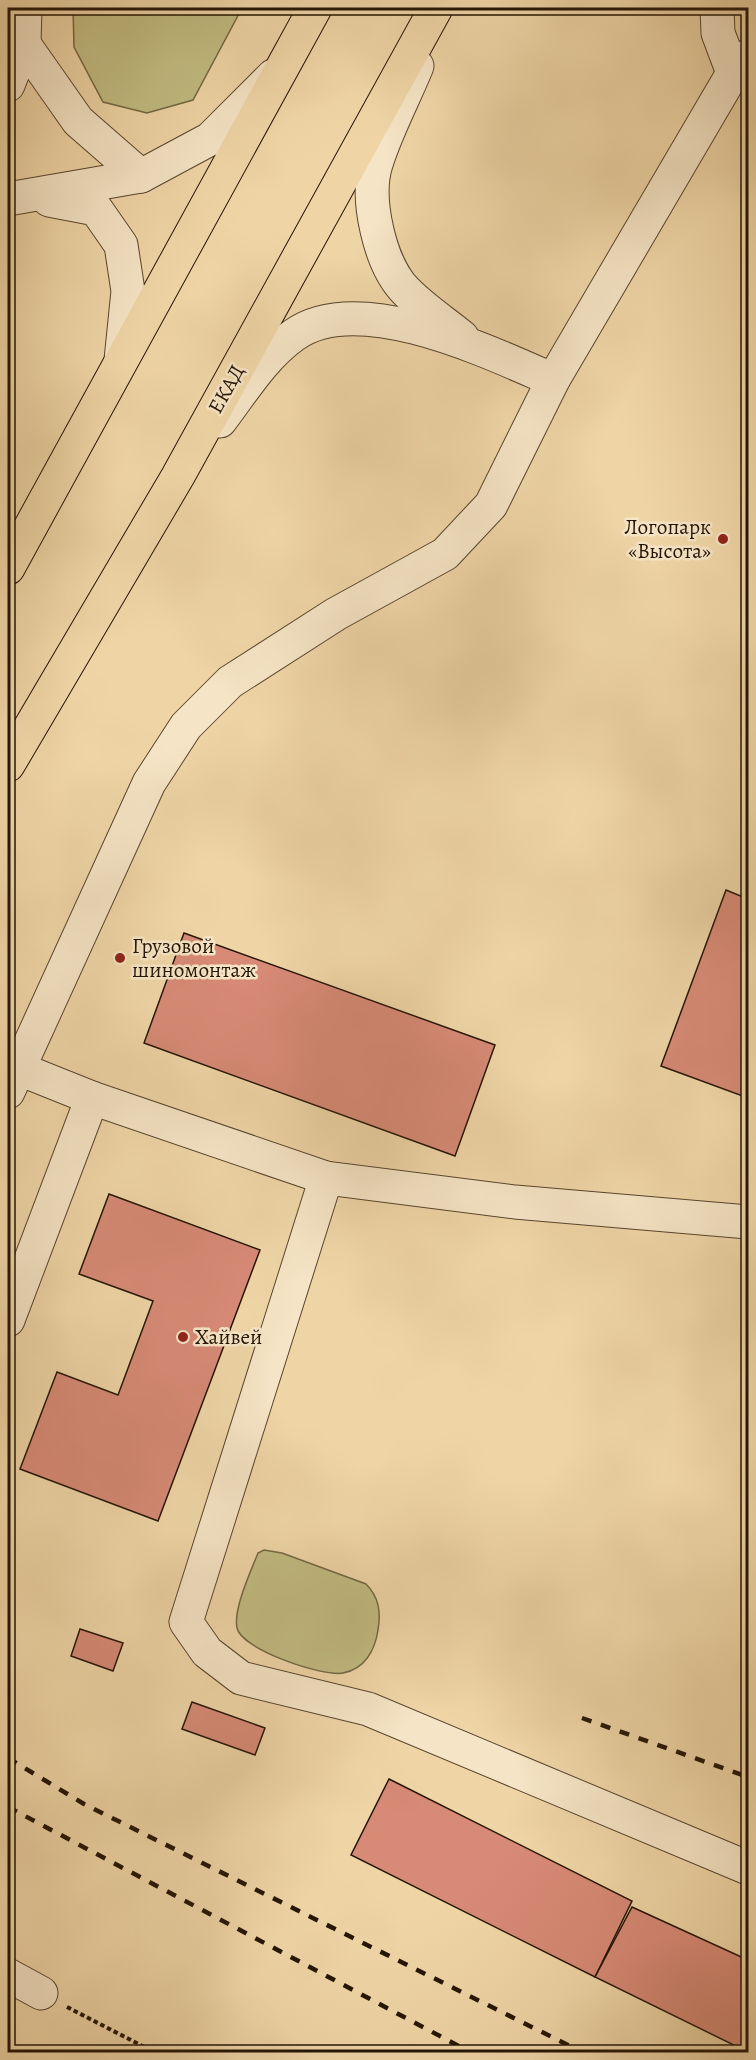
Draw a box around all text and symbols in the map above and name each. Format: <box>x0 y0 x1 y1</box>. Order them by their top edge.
street label: ЕКАД <box>201 360 251 418</box>
place label: Логопарк «Высота» <box>624 513 711 565</box>
marker: Логопарк «Высота» <box>716 532 730 546</box>
place label: Грузовой шиномонтаж <box>132 932 256 984</box>
marker: Грузовой шиномонтаж <box>113 951 127 965</box>
place label: Хайвей <box>195 1323 262 1351</box>
marker: Хайвей <box>176 1330 190 1344</box>

